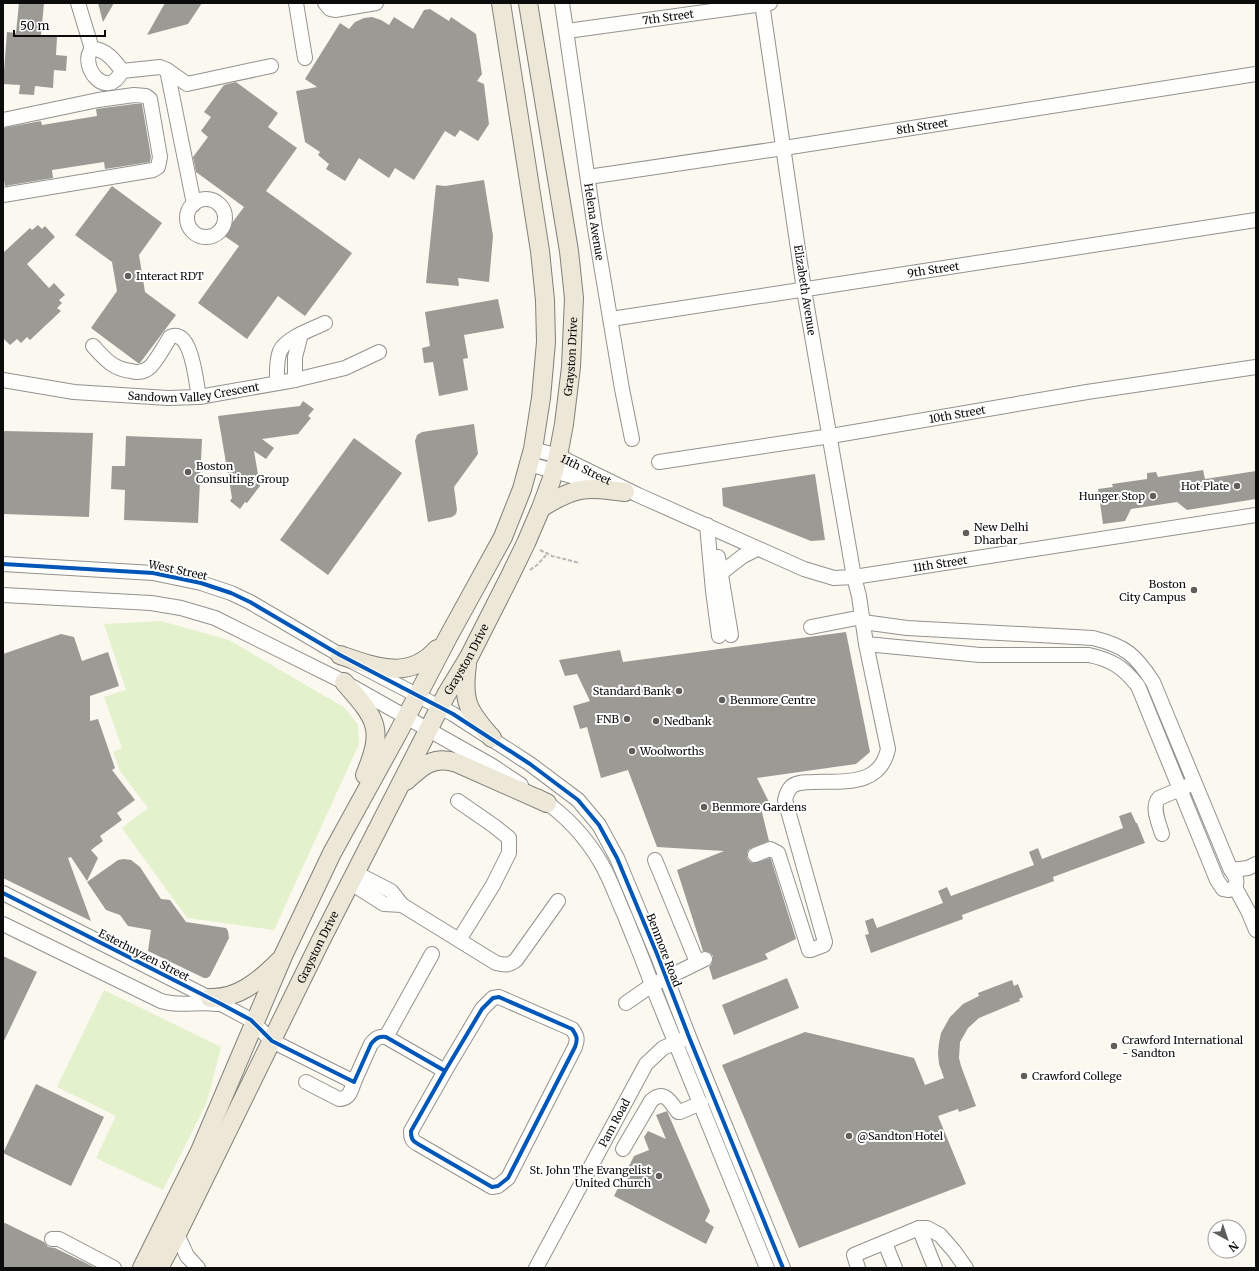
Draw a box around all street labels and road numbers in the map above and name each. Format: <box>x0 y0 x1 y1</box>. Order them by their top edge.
street label: 7th Street <box>641 6 695 28</box>
street label: 8th Street <box>895 115 950 137</box>
street label: Helena Avenue <box>581 182 607 262</box>
street label: Elizabeth Avenue <box>791 244 819 337</box>
street label: 9th Street <box>906 259 961 280</box>
street label: Grayston Drive <box>561 317 580 397</box>
street label: Sandown Valley Crescent <box>127 379 261 405</box>
street label: 10th Street <box>928 402 987 426</box>
street label: 11th Street <box>558 451 614 488</box>
street label: 11th Street <box>912 553 969 575</box>
street label: West Street <box>146 557 210 583</box>
street label: Grayston Drive <box>441 621 492 697</box>
street label: Grayston Drive <box>294 908 342 986</box>
street label: Benmore Road <box>644 911 685 989</box>
street label: Esterhuyzen Street <box>96 926 192 984</box>
street label: Pam Road <box>596 1096 633 1149</box>

